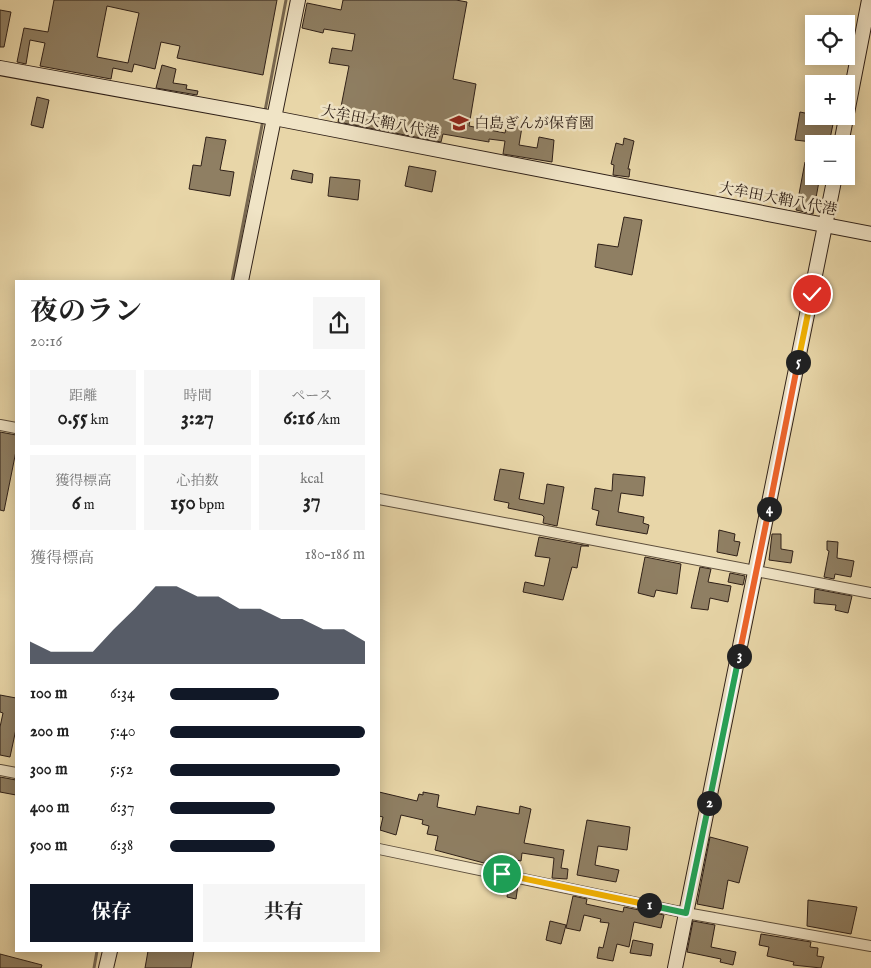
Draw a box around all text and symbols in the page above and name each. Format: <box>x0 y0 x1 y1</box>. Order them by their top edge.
map controls <box>805 15 855 185</box>
button: locate <box>805 15 855 65</box>
button: + <box>805 75 855 125</box>
street label: 大牟田大鞘八代港 <box>319 101 441 143</box>
school or university icon: 白島ぎんが保育園 <box>448 112 470 134</box>
place label: 白島ぎんが保育園 <box>474 114 594 133</box>
button: − <box>805 135 855 185</box>
street label: 大牟田大鞘八代港 <box>717 178 839 220</box>
pin <box>791 273 833 315</box>
icon: check <box>798 280 826 308</box>
text: 夜のラン <box>30 295 142 330</box>
button: share <box>313 297 365 349</box>
text: 20:16 <box>30 332 62 352</box>
pin: 5 <box>786 350 810 374</box>
text: 5 <box>796 353 801 371</box>
text: 距離 <box>69 387 97 405</box>
text: 時間 <box>183 387 211 405</box>
text: ペース <box>291 387 332 405</box>
text: 0.55 <box>57 405 88 432</box>
text: 3:27 <box>181 405 214 432</box>
text: 6:16 <box>283 405 314 432</box>
text: km <box>88 411 109 429</box>
text: /km <box>314 411 340 429</box>
text: kcal <box>300 470 324 488</box>
text: 獲得標高 <box>55 472 111 490</box>
text: 心拍数 <box>176 472 218 490</box>
text: 37 <box>303 488 321 515</box>
text: 6 <box>72 490 81 517</box>
text: 150 <box>170 490 196 517</box>
text: m <box>81 496 95 514</box>
text: bpm <box>196 496 225 514</box>
pin: 4 <box>756 496 782 522</box>
text: 4 <box>766 500 773 518</box>
text: 180–186 m <box>305 545 365 565</box>
text: 獲得標高 <box>30 549 94 569</box>
pin: 3 <box>726 644 752 668</box>
text: 3 <box>737 647 742 665</box>
text: 100 m <box>30 684 67 704</box>
text: 6:34 <box>110 684 135 704</box>
text: 200 m <box>30 722 69 742</box>
text: 5:40 <box>110 722 136 742</box>
text: 300 m <box>30 760 68 780</box>
text: 5:52 <box>110 760 133 780</box>
pin: 2 <box>696 790 722 816</box>
text: 2 <box>706 794 713 812</box>
text: 400 m <box>30 798 69 818</box>
text: 6:37 <box>110 798 134 818</box>
text: 500 m <box>30 836 67 856</box>
text: 6:38 <box>110 836 133 856</box>
pin <box>481 853 523 895</box>
icon: arrive <box>488 860 516 888</box>
button: 保存 <box>30 884 193 942</box>
button: 共有 <box>203 884 365 942</box>
pin: 1 <box>636 892 662 918</box>
text: 1 <box>647 896 652 914</box>

